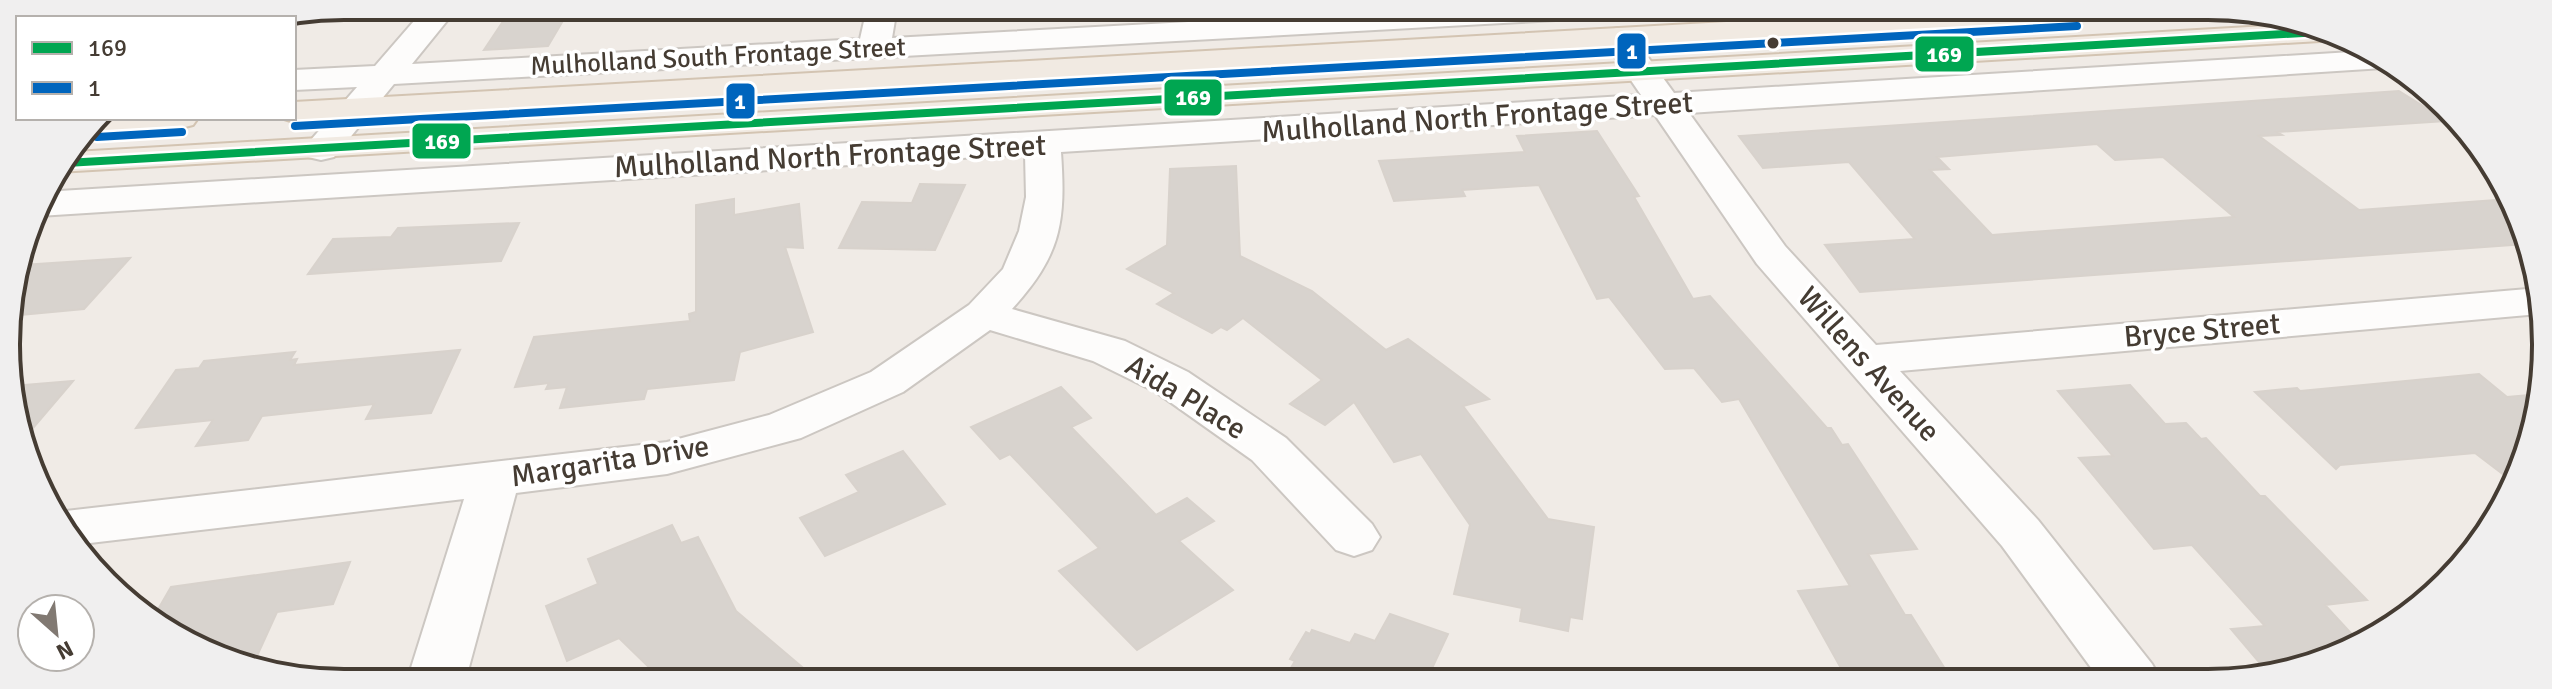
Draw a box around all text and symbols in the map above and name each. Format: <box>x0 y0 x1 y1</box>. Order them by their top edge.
legend <box>16 16 296 120</box>
street label: Mulholland South Frontage Street <box>530 31 906 83</box>
line badge: 1 <box>1616 32 1647 70</box>
text: 169 <box>88 33 127 63</box>
unlabelled marker <box>1765 35 1781 51</box>
line badge: 169 <box>1914 35 1975 73</box>
text: 1 <box>1626 38 1638 65</box>
text: 169 <box>1926 41 1962 68</box>
text: 1 <box>88 73 101 103</box>
line badge: 169 <box>1163 78 1223 117</box>
line badge: 1 <box>725 82 756 120</box>
text: 169 <box>1175 84 1211 111</box>
street label: Mulholland North Frontage Street <box>1260 84 1694 151</box>
text: 1 <box>734 88 746 115</box>
line badge: 169 <box>411 122 472 160</box>
street label: Mulholland North Frontage Street <box>613 127 1047 186</box>
text: 169 <box>424 128 460 155</box>
street label: Willens Avenue <box>1789 279 1948 449</box>
street label: Bryce Street <box>2122 305 2282 356</box>
street label: Aida Place <box>1119 347 1253 448</box>
street label: Margarita Drive <box>508 428 712 495</box>
north arrow <box>16 593 96 673</box>
text: N <box>52 635 78 666</box>

